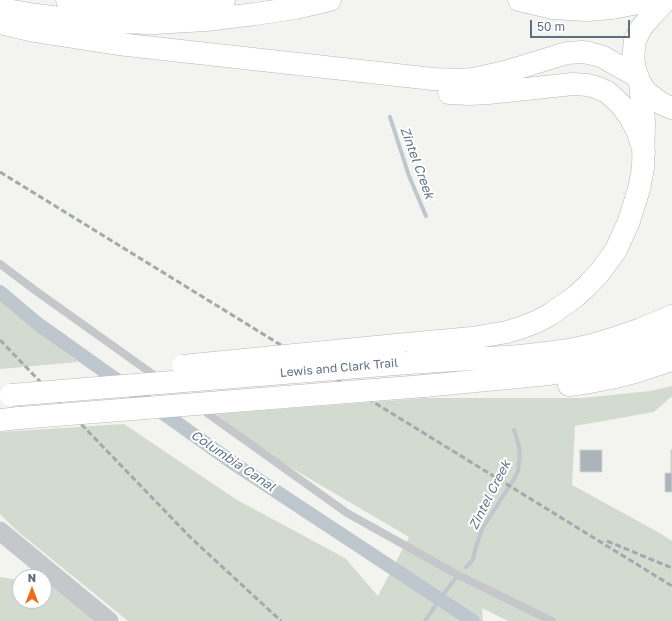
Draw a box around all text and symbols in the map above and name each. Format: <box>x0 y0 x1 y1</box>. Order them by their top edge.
scale bar <box>532 12 632 38</box>
text: 50 m <box>537 19 565 34</box>
water label: Zintel Creek <box>397 125 437 201</box>
street label: Lewis and Clark Trail <box>279 356 399 380</box>
water label: Columbia Canal <box>188 427 278 495</box>
water label: Zintel Creek <box>466 458 514 532</box>
north arrow <box>12 569 52 609</box>
text: N <box>28 571 36 584</box>

